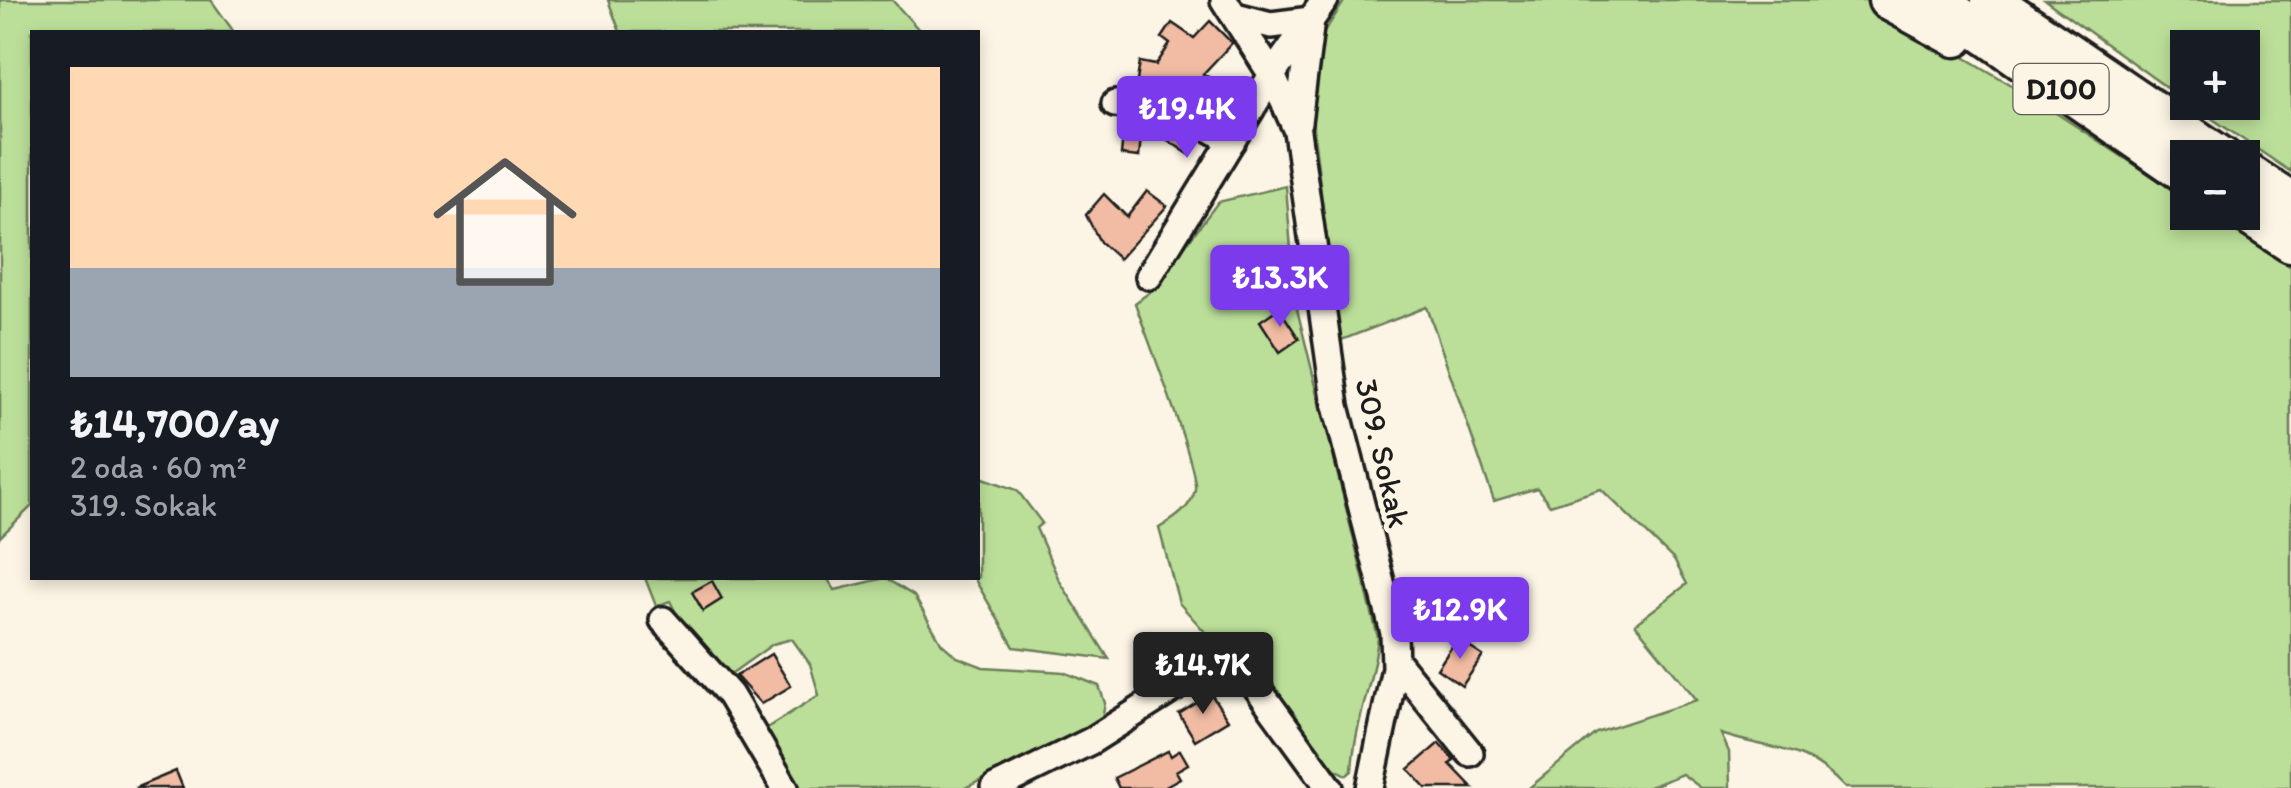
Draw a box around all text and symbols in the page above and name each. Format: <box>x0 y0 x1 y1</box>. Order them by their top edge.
map controls <box>2170 30 2260 230</box>
button: + <box>2170 30 2260 120</box>
road number: D100 <box>2014 64 2108 114</box>
pin: ₺19.4K <box>1106 76 1268 161</box>
text: ₺19.4K <box>1139 89 1235 127</box>
icon: home <box>415 132 595 312</box>
button: − <box>2170 140 2260 230</box>
pin: ₺13.3K <box>1199 245 1361 330</box>
text: ₺13.3K <box>1232 258 1328 296</box>
street label: 309. Sokak <box>1347 375 1419 531</box>
text: ₺14,700/ay <box>70 397 279 448</box>
text: 2 oda · 60 m² <box>70 448 247 486</box>
text: 319. Sokak <box>70 486 217 524</box>
pin: ₺12.9K <box>1379 577 1541 662</box>
text: ₺12.9K <box>1413 590 1507 628</box>
pin: ₺14.7K <box>1122 632 1284 717</box>
text: ₺14.7K <box>1155 645 1251 683</box>

